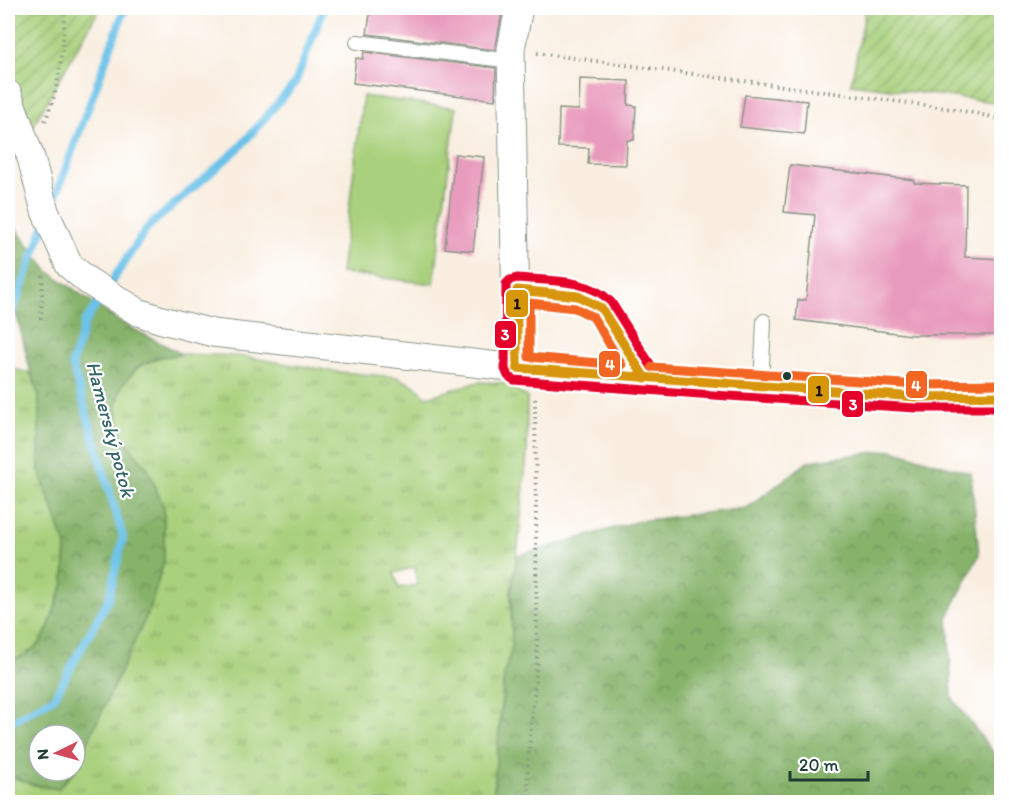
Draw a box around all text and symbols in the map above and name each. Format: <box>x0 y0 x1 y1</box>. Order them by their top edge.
line badge: 1 <box>505 289 529 318</box>
text: 1 <box>513 294 521 313</box>
line badge: 3 <box>494 320 517 349</box>
text: 3 <box>501 325 510 344</box>
line badge: 4 <box>598 350 621 378</box>
text: 4 <box>605 355 615 374</box>
water label: Hamerský potok <box>81 359 141 501</box>
unlabelled marker <box>781 370 793 382</box>
line badge: 4 <box>905 370 928 399</box>
line badge: 1 <box>807 375 830 404</box>
text: 4 <box>911 376 921 395</box>
text: 1 <box>815 381 823 400</box>
line badge: 3 <box>841 390 864 418</box>
text: 3 <box>849 395 858 414</box>
north arrow <box>27 723 87 783</box>
scale bar <box>790 744 868 782</box>
text: N <box>33 748 52 760</box>
text: 20 m <box>799 754 839 776</box>

